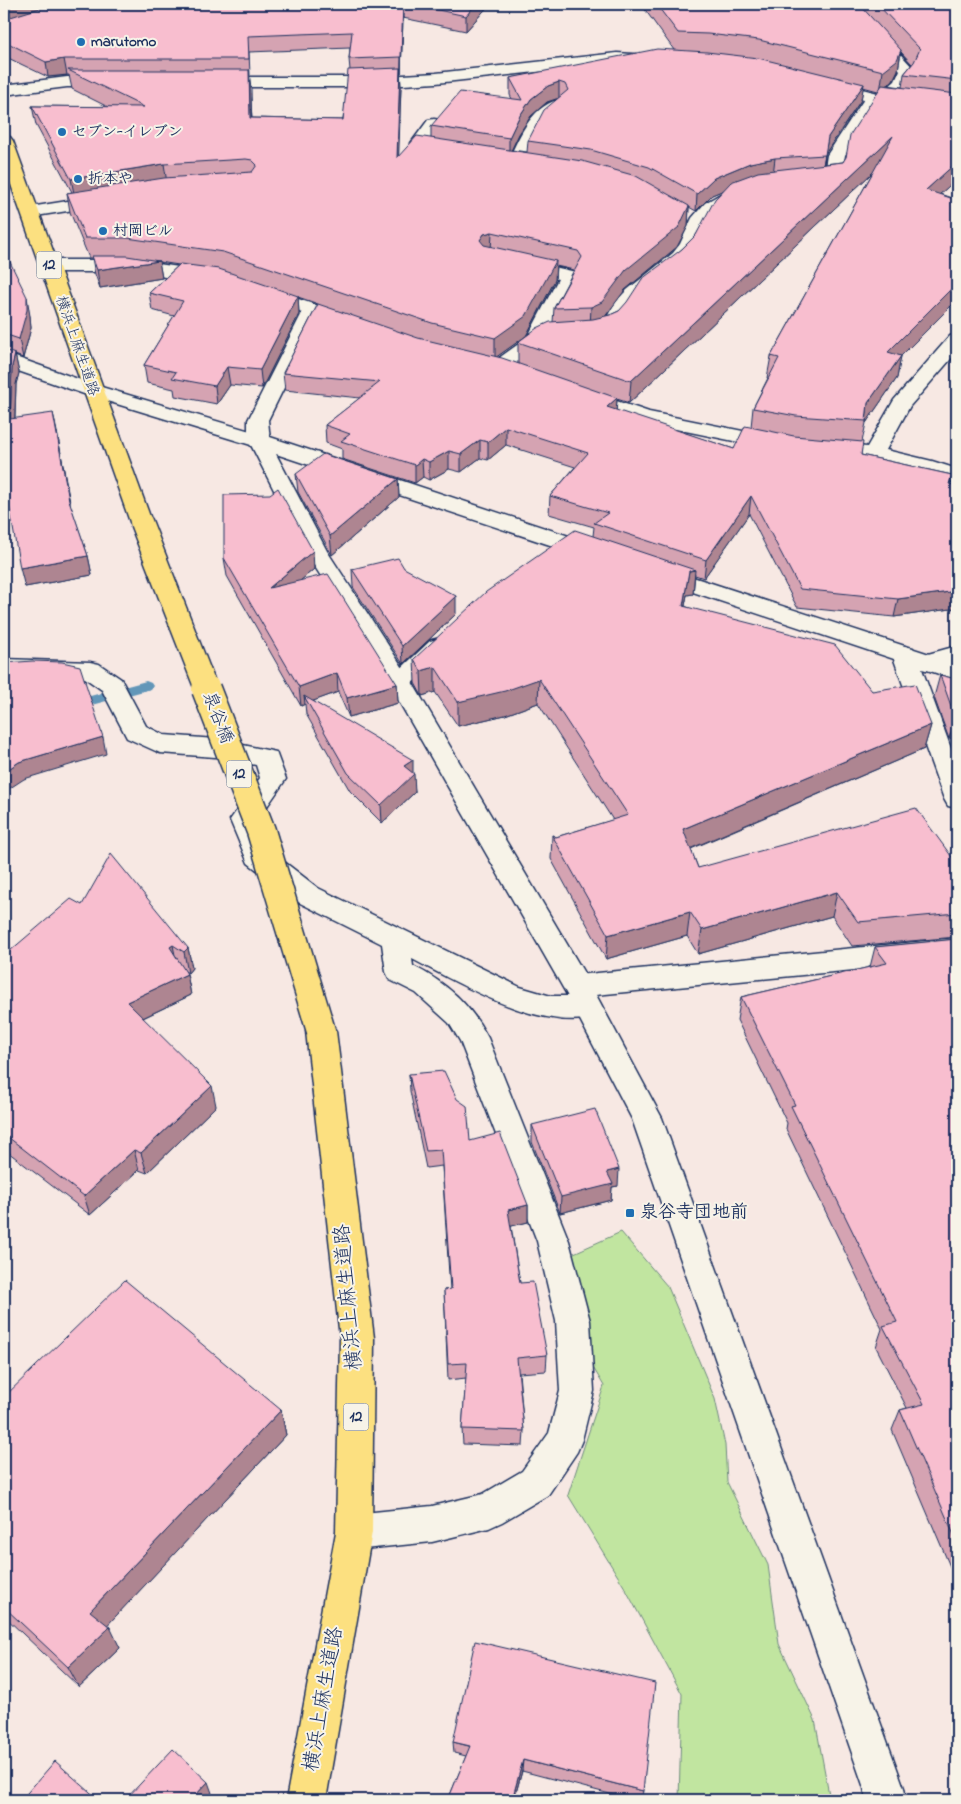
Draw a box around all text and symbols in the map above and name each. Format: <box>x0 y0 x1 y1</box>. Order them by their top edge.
place label: marutomo <box>91 31 156 53</box>
marker: marutomo <box>75 36 87 48</box>
place label: セブン-イレブン <box>72 121 183 143</box>
marker: セブン-イレブン <box>56 126 68 138</box>
place label: 折本や <box>88 168 133 190</box>
marker: 折本や <box>72 173 84 185</box>
place label: 村岡ビル <box>113 220 173 242</box>
marker: 村岡ビル <box>97 225 109 237</box>
road number: 12 <box>36 252 62 278</box>
street label: 横浜上麻生道路 <box>50 293 104 399</box>
street label: 泉谷橋 <box>195 688 239 748</box>
road number: 12 <box>226 761 252 788</box>
place label: 泉谷寺団地前 <box>640 1200 748 1226</box>
marker: 泉谷寺団地前 <box>624 1207 636 1219</box>
street label: 横浜上麻生道路 <box>328 1222 370 1372</box>
road number: 12 <box>344 1404 368 1430</box>
street label: 横浜上麻生道路 <box>296 1624 352 1774</box>

